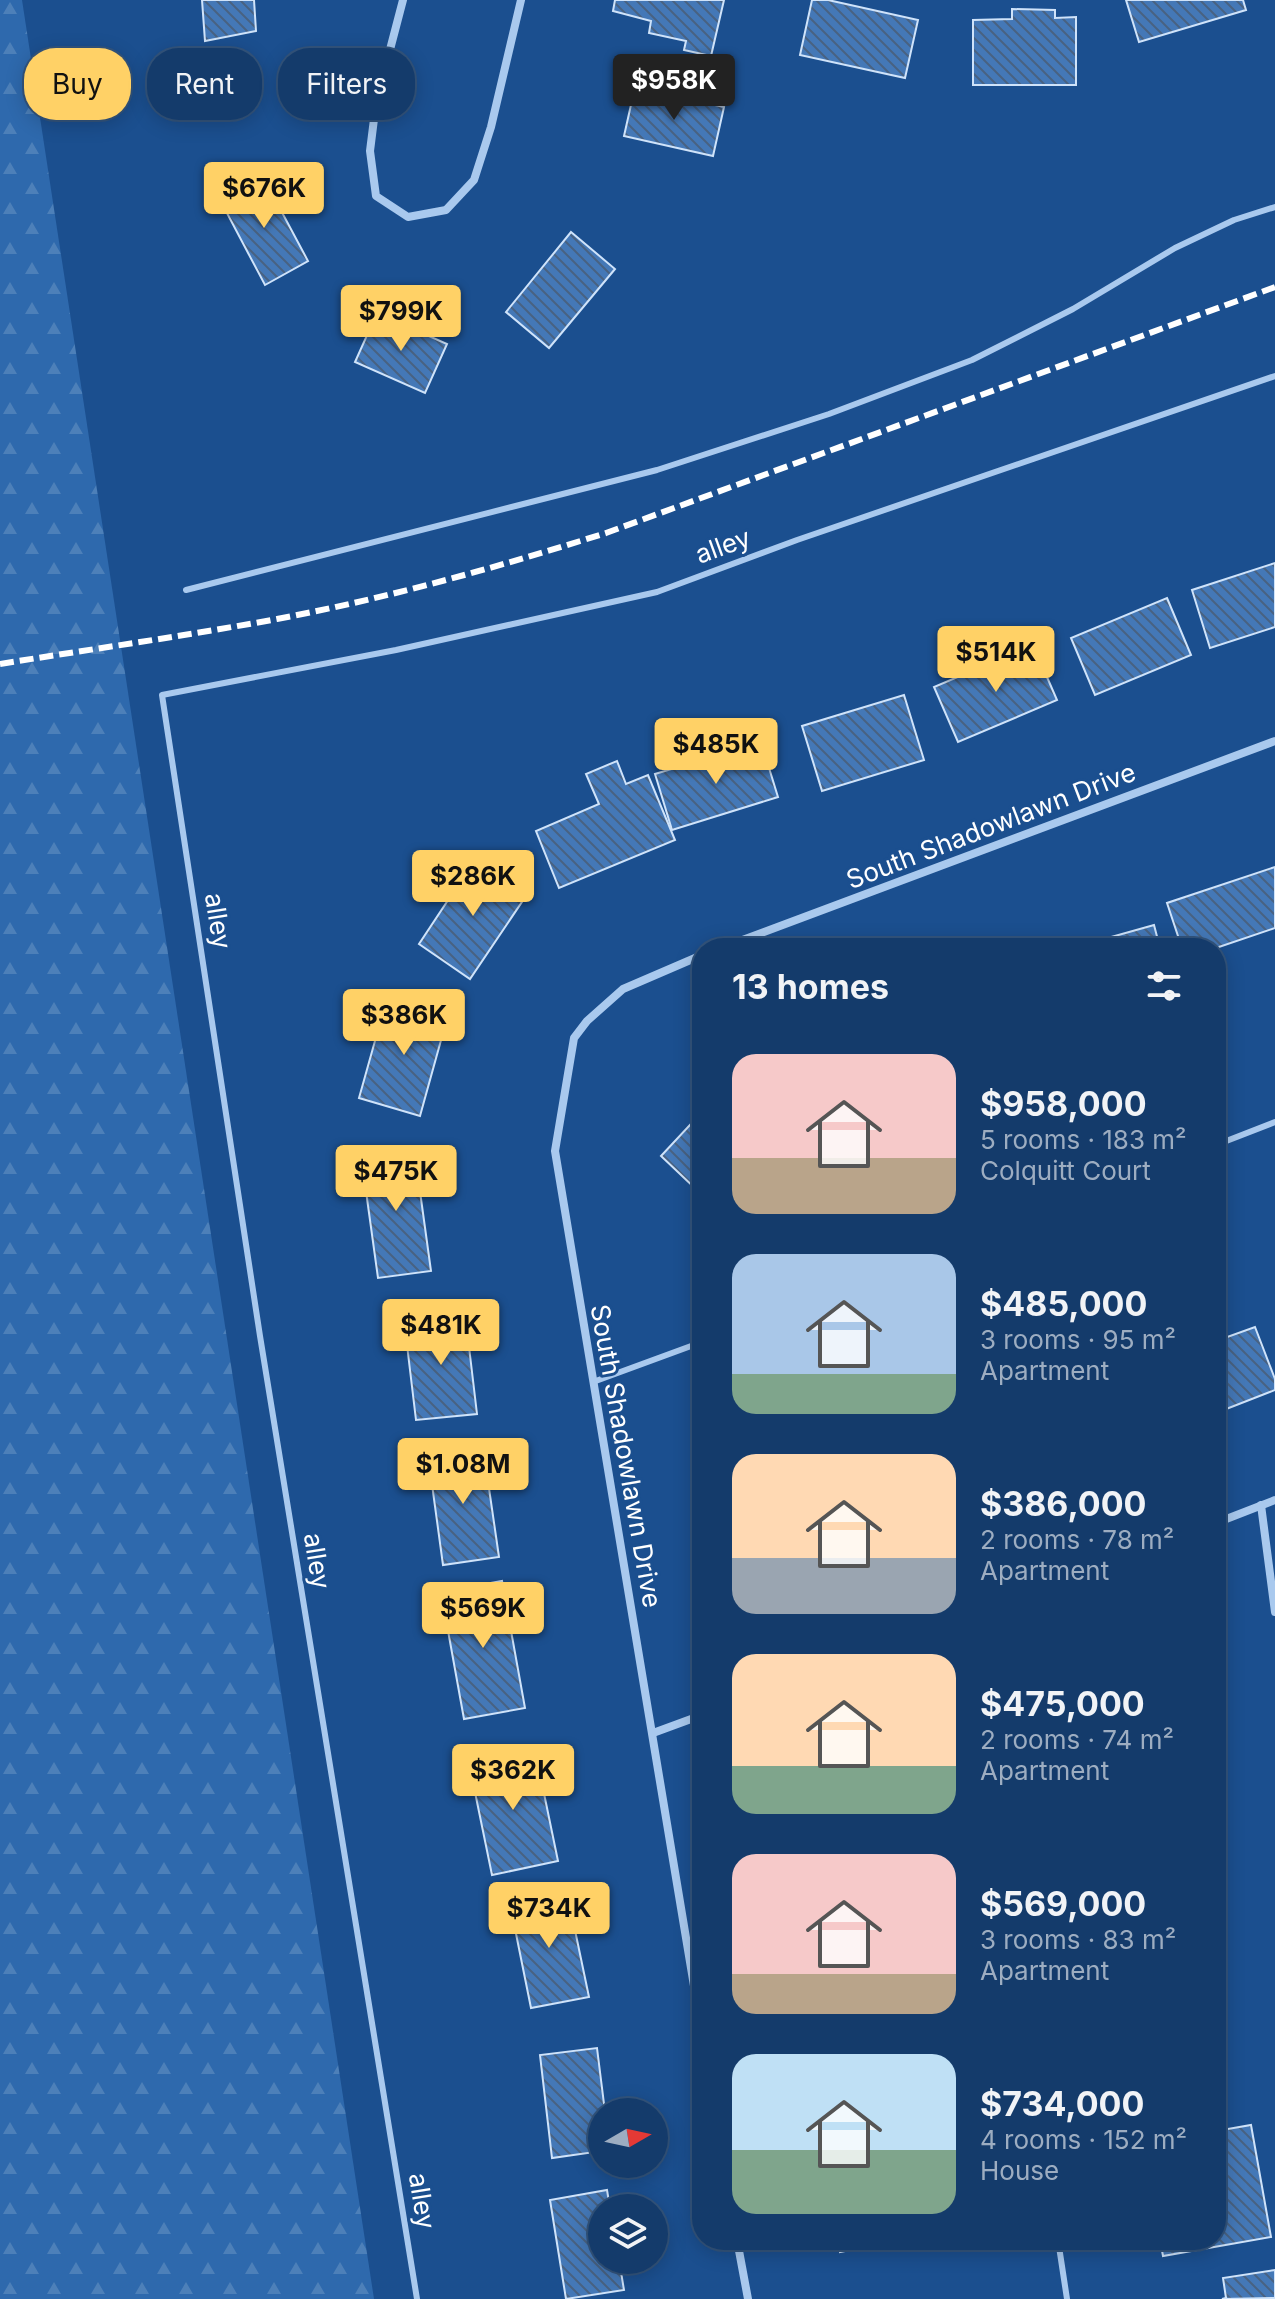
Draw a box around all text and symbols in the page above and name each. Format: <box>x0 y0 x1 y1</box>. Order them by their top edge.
chip: Buy <box>24 48 131 120</box>
chip: Rent <box>147 48 262 120</box>
chip: Filters <box>278 48 415 120</box>
pin: $958K <box>618 54 730 122</box>
text: $958K <box>631 64 717 95</box>
pin: $676K <box>208 162 320 230</box>
text: $676K <box>222 172 306 203</box>
pin: $799K <box>345 285 457 353</box>
text: $799K <box>359 295 443 326</box>
street label: alley <box>691 521 755 570</box>
pin: $514K <box>940 626 1052 694</box>
text: $514K <box>955 636 1037 667</box>
pin: $485K <box>660 718 772 786</box>
text: $485K <box>673 728 759 759</box>
street label: South Shadowlawn Drive <box>842 756 1140 895</box>
pin: $286K <box>417 850 529 918</box>
text: $286K <box>430 860 516 891</box>
street label: alley <box>199 891 238 951</box>
icon: filters <box>1142 964 1186 1008</box>
text: 13 homes <box>732 966 889 1007</box>
pin: $386K <box>348 989 460 1057</box>
text: $386K <box>361 999 447 1030</box>
text: $958,000 <box>980 1083 1147 1124</box>
icon: home <box>796 1086 892 1182</box>
text: 5 rooms · 183 m² <box>980 1124 1187 1155</box>
pin: $475K <box>340 1145 452 1213</box>
text: $475K <box>354 1155 438 1186</box>
text: Colquitt Court <box>980 1155 1151 1186</box>
text: $485,000 <box>980 1283 1147 1324</box>
icon: home <box>796 1286 892 1382</box>
pin: $481K <box>385 1299 497 1367</box>
street label: South Shadowlawn Drive <box>585 1302 668 1610</box>
text: $481K <box>400 1309 482 1340</box>
text: 3 rooms · 95 m² <box>980 1324 1176 1355</box>
text: Apartment <box>980 1355 1109 1386</box>
pin: $1.08M <box>398 1438 528 1506</box>
text: $1.08M <box>416 1448 510 1479</box>
text: $386,000 <box>980 1483 1147 1524</box>
icon: home <box>796 1486 892 1582</box>
text: 2 rooms · 78 m² <box>980 1524 1174 1555</box>
street label: alley <box>298 1531 337 1591</box>
text: Apartment <box>980 1555 1109 1586</box>
pin: $569K <box>427 1582 539 1650</box>
text: $569K <box>440 1592 526 1623</box>
text: $475,000 <box>980 1683 1145 1724</box>
icon: home <box>796 1686 892 1782</box>
text: 2 rooms · 74 m² <box>980 1724 1174 1755</box>
pin: $362K <box>457 1744 569 1812</box>
text: $362K <box>470 1754 556 1785</box>
text: Apartment <box>980 1755 1109 1786</box>
pin: $734K <box>493 1882 605 1950</box>
text: $569,000 <box>980 1883 1146 1924</box>
icon: home <box>796 1886 892 1982</box>
text: $734K <box>507 1892 591 1923</box>
text: 3 rooms · 83 m² <box>980 1924 1176 1955</box>
text: Apartment <box>980 1955 1109 1986</box>
text: $734,000 <box>980 2083 1144 2124</box>
icon: home <box>796 2086 892 2182</box>
north arrow <box>588 2098 668 2178</box>
map controls <box>588 2098 668 2274</box>
text: 4 rooms · 152 m² <box>980 2124 1187 2155</box>
text: House <box>980 2155 1059 2186</box>
street label: alley <box>403 2171 442 2231</box>
button: layers <box>588 2194 668 2274</box>

